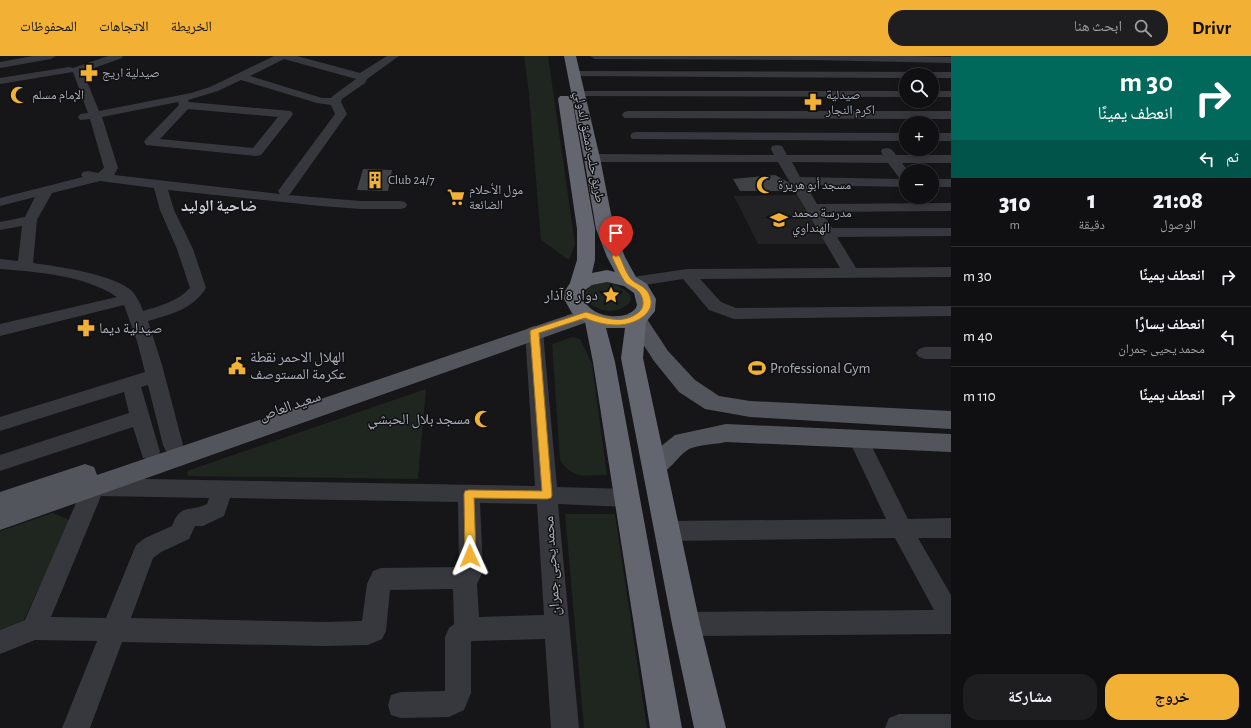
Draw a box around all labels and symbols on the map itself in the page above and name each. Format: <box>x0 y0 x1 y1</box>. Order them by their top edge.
pharmacy icon: صيدلية اريج <box>79 63 99 83</box>
place label: صيدلية اريج <box>102 67 160 82</box>
mosque icon: الإمام مسلم <box>9 85 29 105</box>
place label: الإمام مسلم <box>32 89 84 103</box>
place label: صيدلية اكرم النجار <box>825 89 875 118</box>
street label: طريق حلب دمشق الدولي <box>569 90 606 204</box>
pharmacy icon: صيدلية اكرم النجار <box>803 92 823 112</box>
building icon: Club 24/7 <box>365 170 385 190</box>
place label: Club 24/7 <box>388 174 435 187</box>
mosque icon: مسجد أبو هريرة <box>755 175 775 195</box>
place label: مسجد أبو هريرة <box>778 177 851 193</box>
place label: مول الأحلام الضائعة <box>469 183 523 212</box>
supermarket icon: مول الأحلام الضائعة <box>446 187 466 207</box>
district label: ضاحية الوليد <box>181 198 257 214</box>
place label: مدرسة محمد الهنداوي <box>792 207 852 238</box>
school or university icon: مدرسة محمد الهنداوي <box>769 210 789 230</box>
pin <box>599 216 633 257</box>
place icon: دوار 8 آذار <box>601 285 621 305</box>
place label: دوار 8 آذار <box>543 287 598 304</box>
pharmacy icon: صيدلية ديما <box>76 318 96 338</box>
place label: صيدلية ديما <box>99 321 162 336</box>
place label: الهلال الاحمر نقطة عكرمة المستوصف <box>250 350 346 383</box>
public building icon: الهلال الاحمر نقطة عكرمة المستوصف <box>227 356 247 376</box>
sports icon: Professional Gym <box>747 358 767 378</box>
place label: Professional Gym <box>770 361 871 376</box>
street label: سعيد العاص <box>257 388 324 425</box>
mosque icon: مسجد بلال الحبشي <box>473 409 493 429</box>
place label: مسجد بلال الحبشي <box>368 412 470 430</box>
street label: محمد يحيى جمران <box>541 515 565 616</box>
position arrow <box>449 535 491 577</box>

